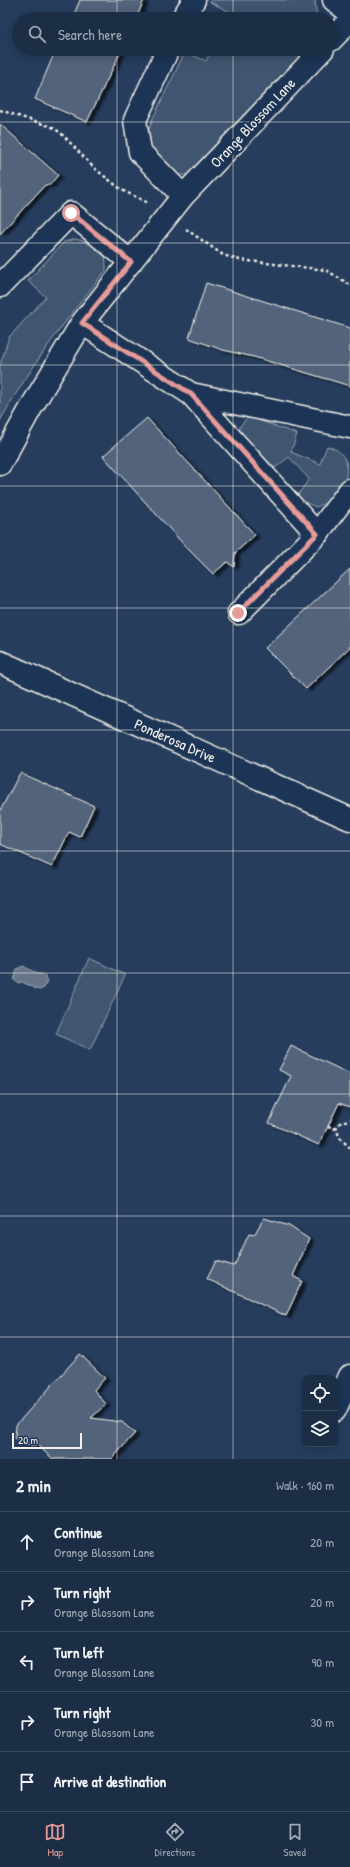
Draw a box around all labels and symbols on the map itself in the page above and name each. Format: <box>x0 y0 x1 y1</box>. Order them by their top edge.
street label: Orange Blossom Lane <box>205 73 300 172</box>
route start <box>62 204 80 222</box>
route end <box>229 604 247 622</box>
street label: Ponderosa Drive <box>131 713 219 768</box>
scale bar <box>12 1431 82 1450</box>

